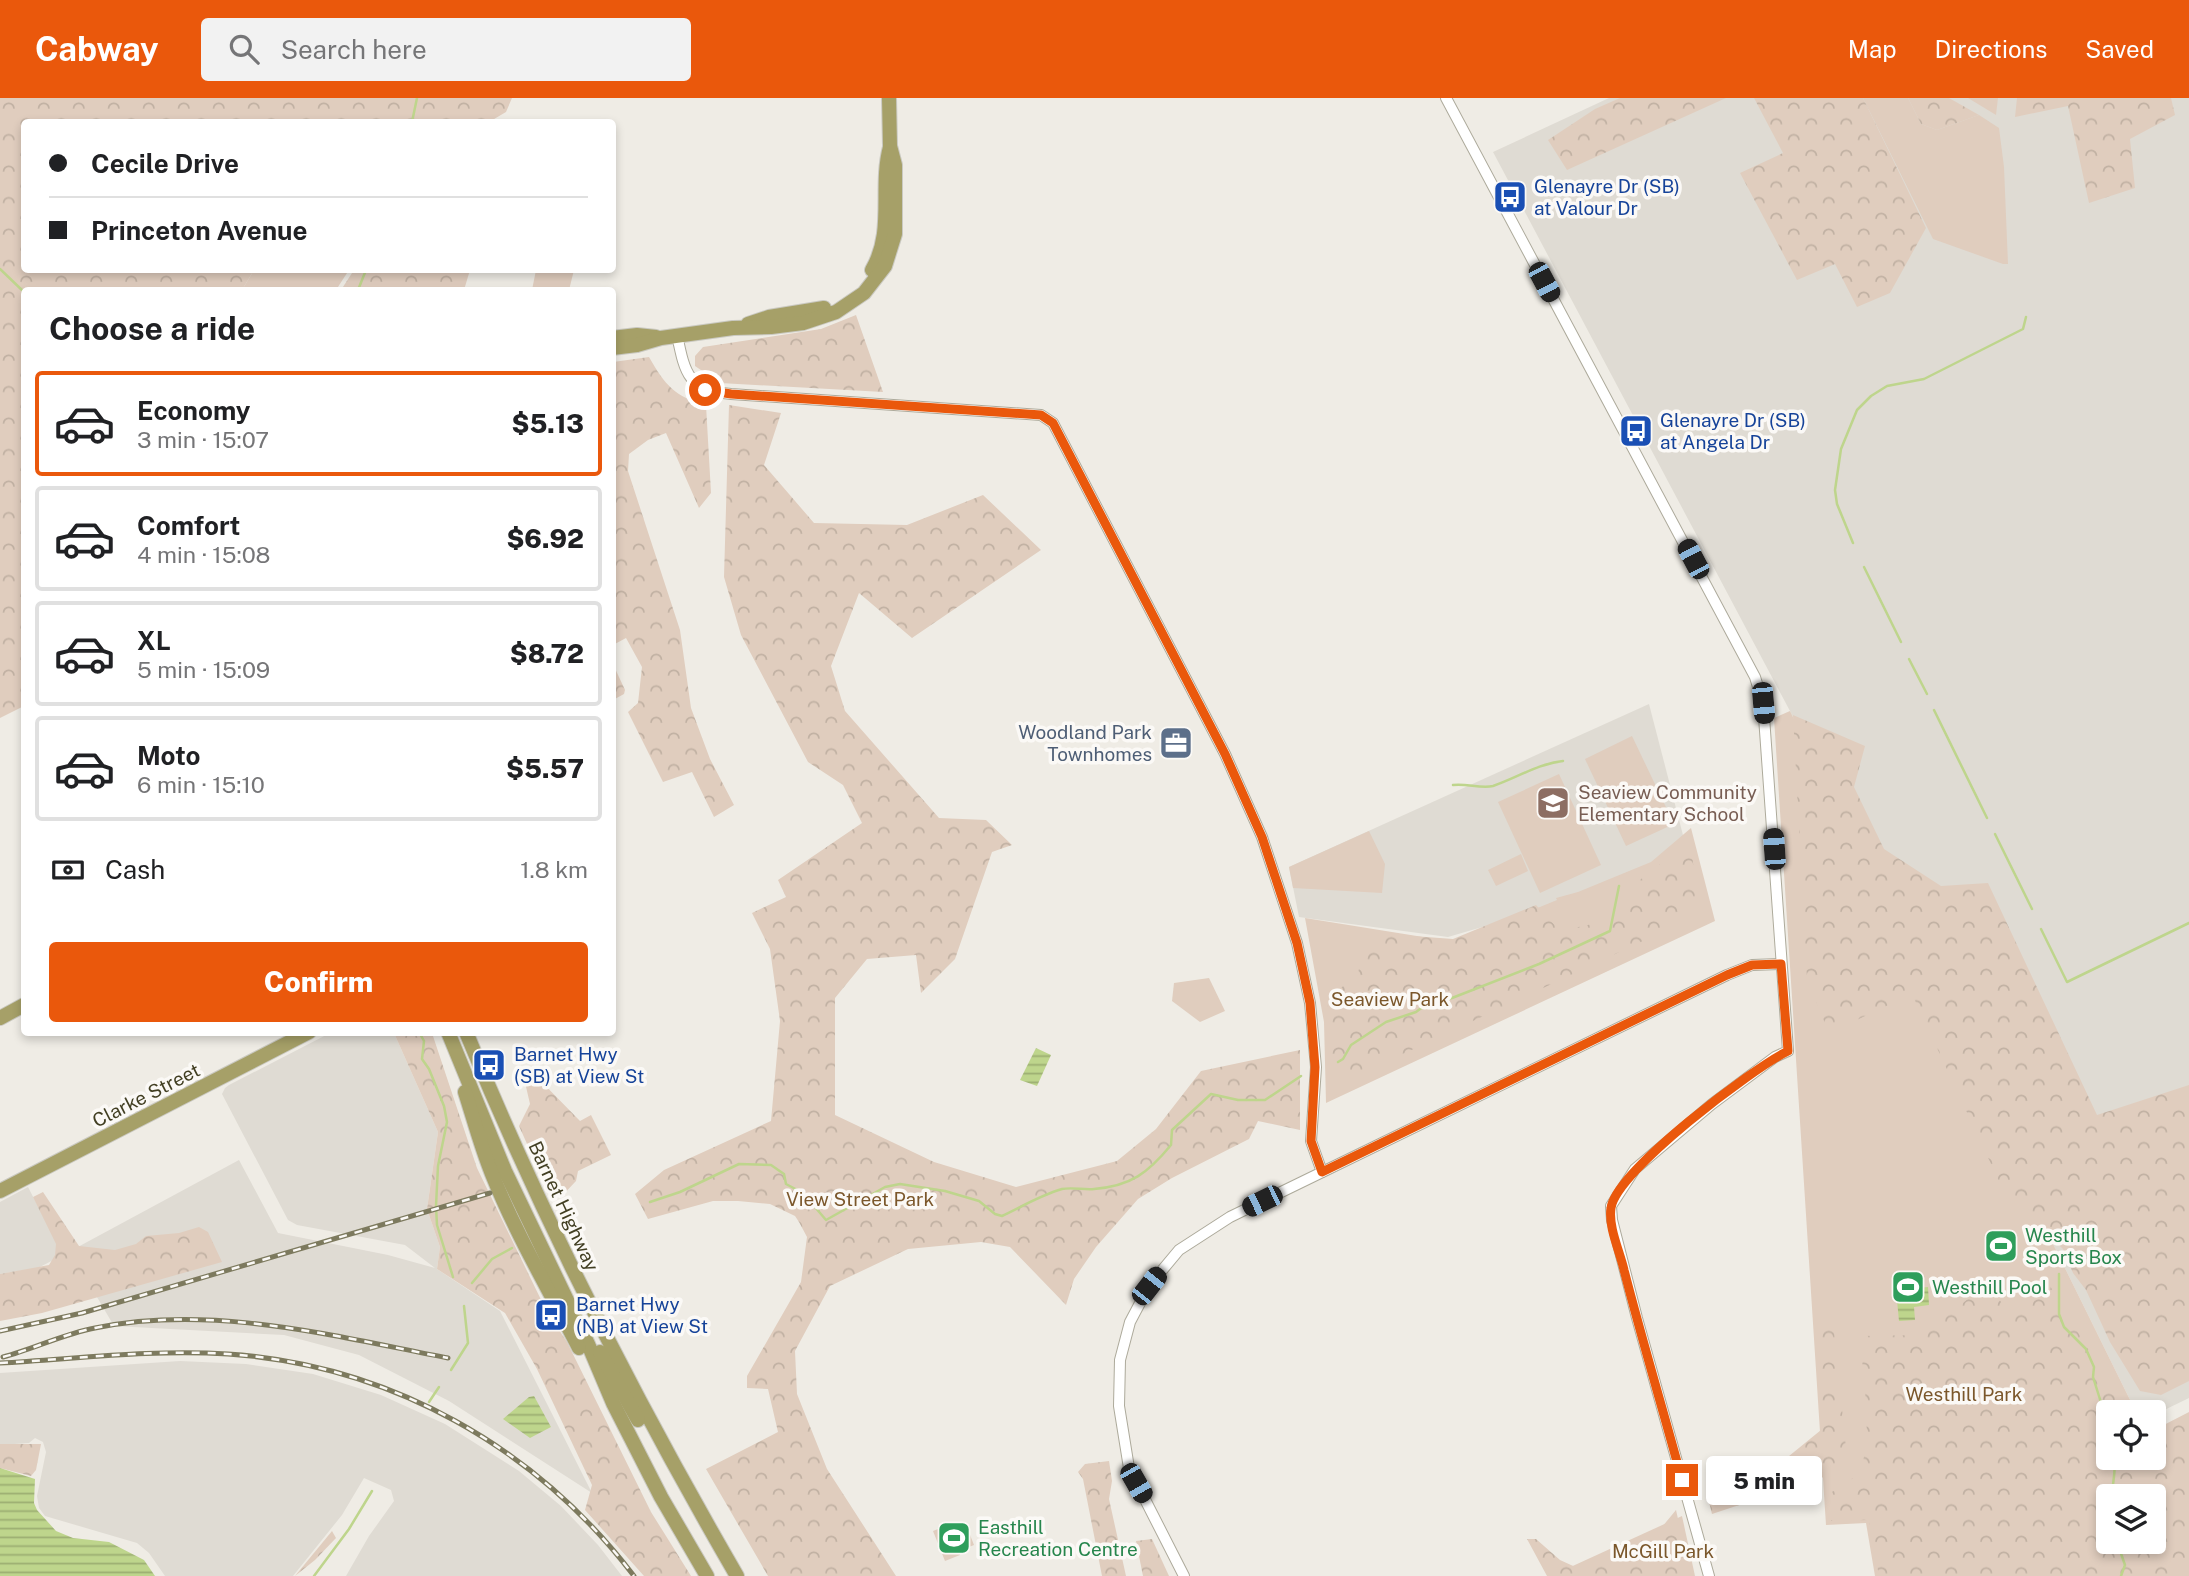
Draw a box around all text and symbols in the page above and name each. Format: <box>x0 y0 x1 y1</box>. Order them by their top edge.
search box <box>201 18 691 81</box>
text: Cabway <box>35 30 159 68</box>
icon: search <box>225 30 263 68</box>
text: Search here <box>281 34 427 65</box>
text: Map <box>1848 35 1897 63</box>
text: Directions <box>1935 35 2047 63</box>
text: Saved <box>2085 35 2154 63</box>
text: Cecile Drive <box>91 148 239 179</box>
place label: Glenayre Dr (SB) at Valour Dr <box>1534 175 1680 219</box>
bus stop icon: Glenayre Dr (SB) at Valour Dr <box>1491 178 1529 216</box>
text: Princeton Avenue <box>91 215 308 246</box>
car <box>1525 259 1564 305</box>
text: Choose a ride <box>49 310 255 347</box>
route start <box>689 374 721 406</box>
icon: car <box>53 392 116 455</box>
text: Economy <box>137 395 250 426</box>
text: $5.13 <box>511 408 584 439</box>
place label: Glenayre Dr (SB) at Angela Dr <box>1660 409 1806 453</box>
bus stop icon: Glenayre Dr (SB) at Angela Dr <box>1617 412 1655 450</box>
text: 3 min · 15:07 <box>137 426 269 453</box>
icon: car <box>53 507 116 570</box>
text: Comfort <box>137 510 240 541</box>
text: $6.92 <box>506 523 584 554</box>
car <box>1674 536 1713 582</box>
text: 4 min · 15:08 <box>137 541 270 568</box>
icon: car <box>53 622 116 685</box>
text: XL <box>137 625 171 656</box>
text: $8.72 <box>510 638 584 669</box>
text: 5 min · 15:09 <box>137 656 270 683</box>
car <box>1751 681 1776 725</box>
place label: Woodland Park Townhomes <box>1018 721 1152 765</box>
office icon: Woodland Park Townhomes <box>1157 724 1195 762</box>
icon: car <box>53 737 116 800</box>
text: Moto <box>137 740 200 771</box>
text: $5.57 <box>506 753 584 784</box>
text: 6 min · 15:10 <box>137 771 265 798</box>
place label: Seaview Community Elementary School <box>1578 781 1757 825</box>
school or university icon: Seaview Community Elementary School <box>1534 784 1572 822</box>
car <box>1763 827 1786 871</box>
icon: cash <box>49 851 87 889</box>
text: Cash <box>105 854 165 885</box>
text: 1.8 km <box>520 856 588 883</box>
button: Confirm <box>49 942 588 1022</box>
park label: Seaview Park <box>1331 988 1450 1010</box>
place label: Barnet Hwy (SB) at View St <box>514 1043 644 1087</box>
bus stop icon: Barnet Hwy (SB) at View St <box>470 1046 508 1084</box>
street label: Clarke Street <box>89 1058 203 1132</box>
street label: Barnet Highway <box>524 1138 604 1274</box>
car <box>1239 1182 1286 1220</box>
park label: View Street Park <box>786 1188 934 1210</box>
place label: Westhill Sports Box <box>2025 1224 2122 1268</box>
sports icon: Westhill Sports Box <box>1982 1227 2020 1265</box>
car <box>1128 1263 1171 1309</box>
sports icon: Westhill Pool <box>1889 1268 1927 1306</box>
place label: Westhill Pool <box>1932 1276 2048 1298</box>
place label: Barnet Hwy (NB) at View St <box>576 1293 708 1337</box>
bus stop icon: Barnet Hwy (NB) at View St <box>532 1296 570 1334</box>
park label: Westhill Park <box>1906 1383 2023 1405</box>
map controls <box>2096 1400 2166 1554</box>
button: locate <box>2096 1400 2166 1470</box>
callout: 5 min <box>1706 1456 1822 1504</box>
car <box>1117 1460 1156 1506</box>
route end <box>1666 1464 1698 1496</box>
text: 5 min <box>1733 1467 1795 1494</box>
button: layers <box>2096 1484 2166 1554</box>
place label: Easthill Recreation Centre <box>978 1516 1138 1560</box>
sports icon: Easthill Recreation Centre <box>935 1519 973 1557</box>
park label: McGill Park <box>1612 1540 1714 1562</box>

